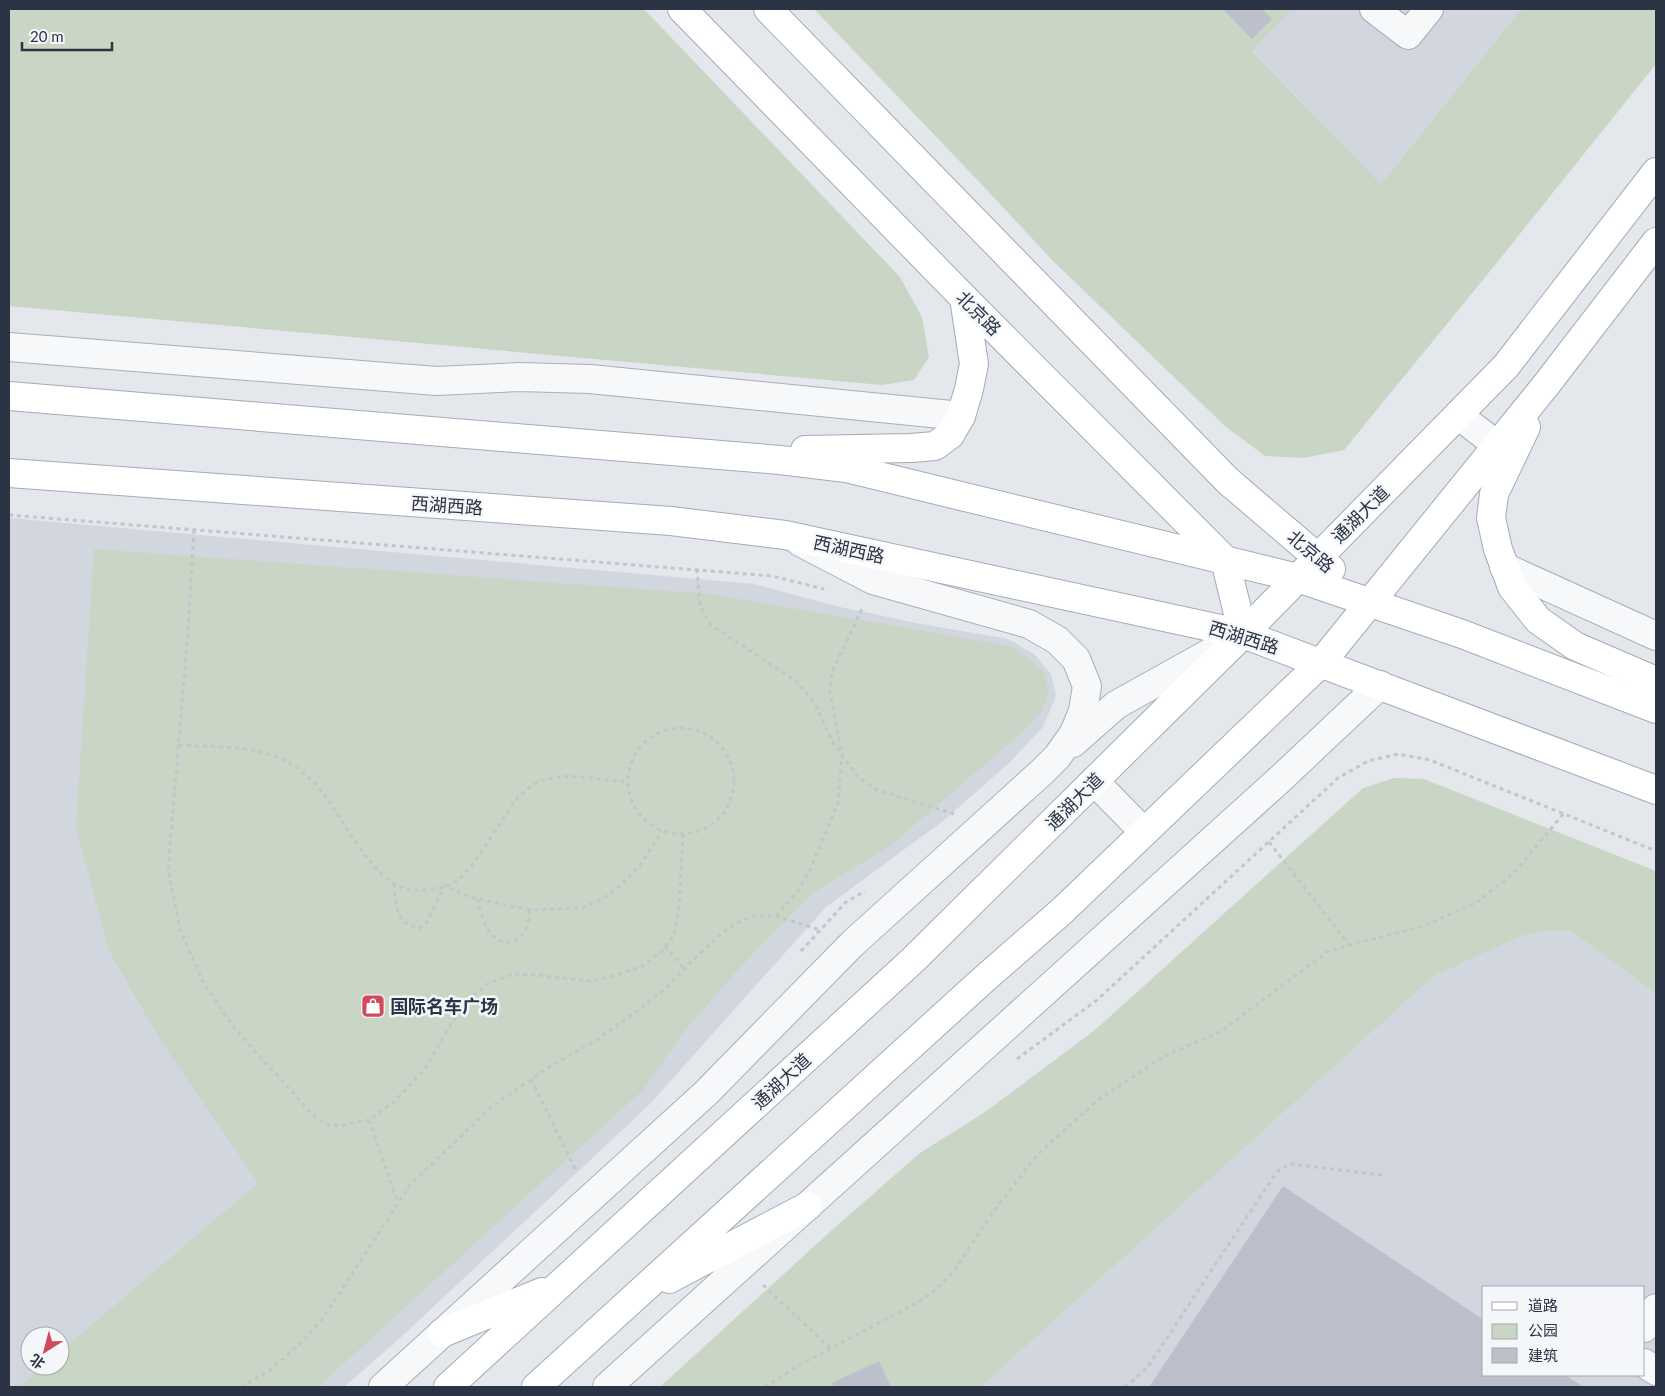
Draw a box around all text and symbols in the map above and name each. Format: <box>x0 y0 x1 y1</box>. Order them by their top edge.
scale bar <box>22 20 112 52</box>
text: 20 m <box>30 27 64 45</box>
street label: 北京路 <box>952 286 1006 340</box>
street label: 通湖大道 <box>1327 481 1393 547</box>
street label: 西湖西路 <box>410 492 484 518</box>
street label: 北京路 <box>1283 525 1339 577</box>
street label: 西湖西路 <box>811 531 887 567</box>
street label: 西湖西路 <box>1206 616 1282 658</box>
street label: 通湖大道 <box>1041 768 1107 834</box>
shop icon: 国际名车广场 <box>360 993 386 1019</box>
place label: 国际名车广场 <box>390 995 498 1017</box>
street label: 通湖大道 <box>747 1048 815 1114</box>
legend <box>1482 1286 1645 1376</box>
text: 道路 <box>1528 1296 1558 1314</box>
text: 公园 <box>1528 1321 1558 1339</box>
north arrow <box>20 1326 70 1376</box>
text: 建筑 <box>1528 1346 1558 1364</box>
text: 北 <box>26 1351 48 1373</box>

